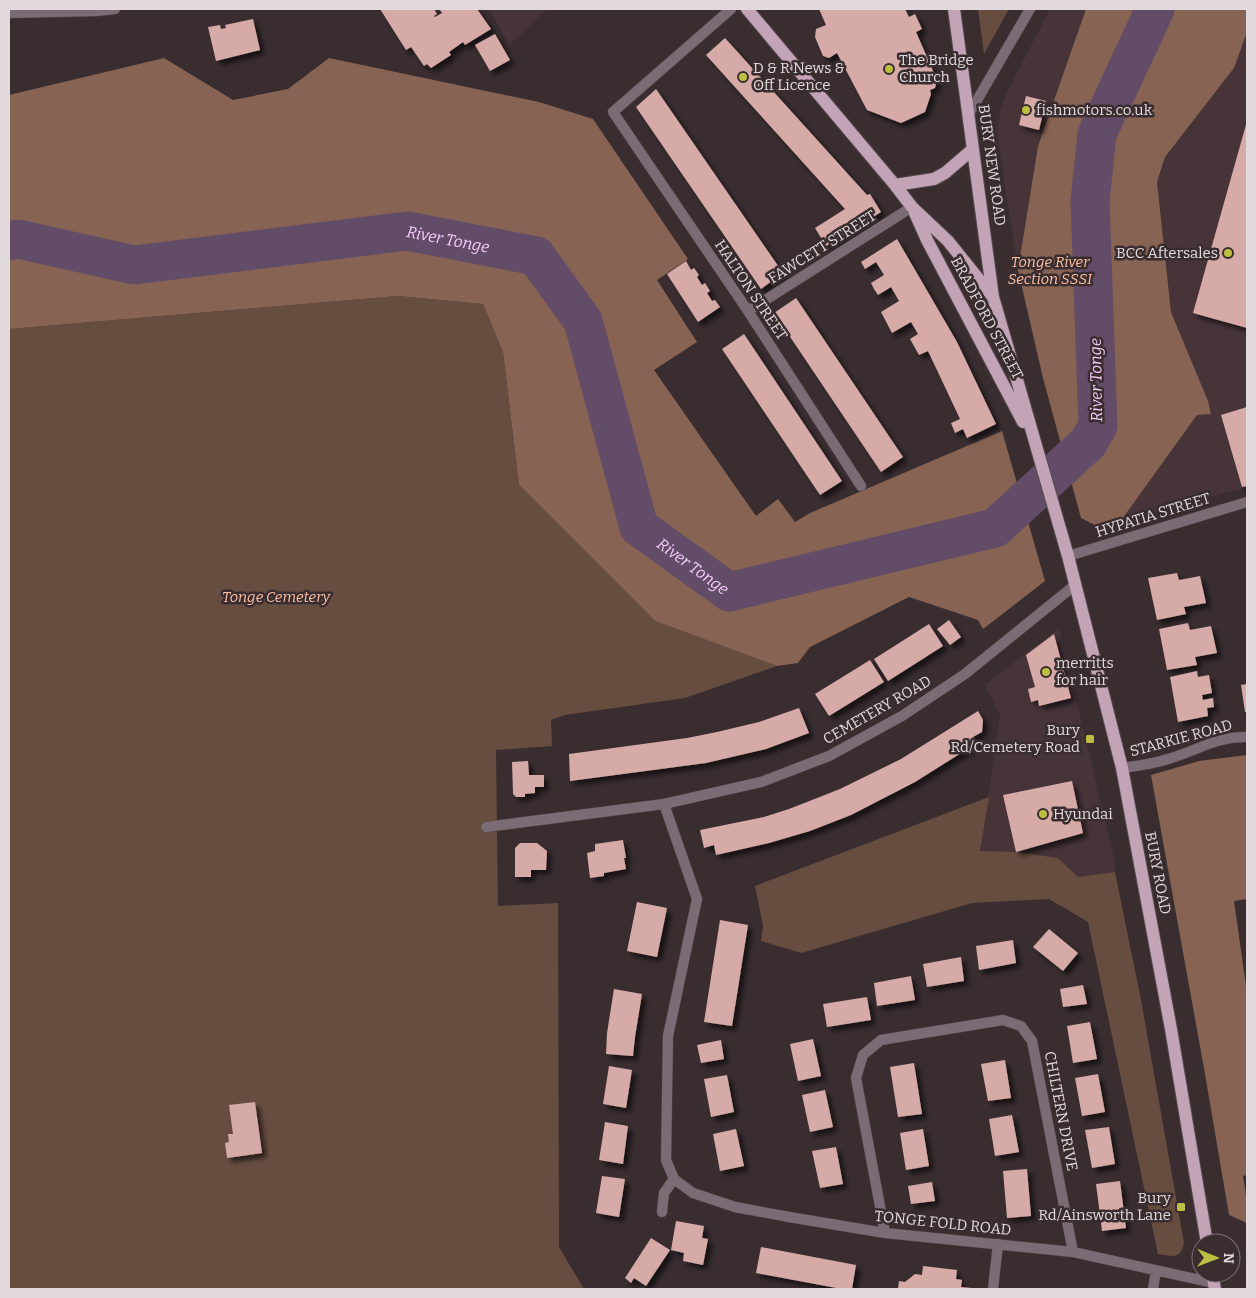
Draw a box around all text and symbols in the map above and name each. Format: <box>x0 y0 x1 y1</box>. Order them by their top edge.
place label: The Bridge Church <box>899 51 974 86</box>
place label: D & R News & Off Licence <box>753 59 845 94</box>
marker: The Bridge Church <box>883 63 895 75</box>
marker: D & R News & Off Licence <box>737 71 749 83</box>
place label: fishmotors.co.uk <box>1036 101 1153 119</box>
street label: BURY NEW ROAD <box>975 103 1009 227</box>
marker: fishmotors.co.uk <box>1020 104 1032 116</box>
street label: FAWCETT STREET <box>765 206 879 287</box>
water label: River Tonge <box>405 222 491 256</box>
street label: HALTON STREET <box>711 236 791 344</box>
place label: BCC Aftersales <box>1116 244 1218 262</box>
marker: BCC Aftersales <box>1222 247 1234 259</box>
park label: Tonge River Section SSSI <box>1008 253 1093 288</box>
street label: BRADFORD STREET <box>947 254 1027 383</box>
water label: River Tonge <box>1086 338 1106 422</box>
street label: HYPATIA STREET <box>1094 489 1213 541</box>
water label: River Tonge <box>654 534 733 598</box>
park label: Tonge Cemetery <box>222 588 331 606</box>
place label: merritts for hair <box>1056 654 1114 689</box>
marker: merritts for hair <box>1040 666 1052 678</box>
street label: CEMETERY ROAD <box>820 672 934 748</box>
street label: STARKIE ROAD <box>1128 716 1234 760</box>
place label: Bury Rd/Cemetery Road <box>950 721 1080 756</box>
marker: Bury Rd/Cemetery Road <box>1084 733 1096 745</box>
place label: Hyundai <box>1053 805 1113 823</box>
marker: Hyundai <box>1037 808 1049 820</box>
street label: BURY ROAD <box>1141 830 1175 916</box>
street label: CHILTERN DRIVE <box>1041 1050 1081 1172</box>
place label: Bury Rd/Ainsworth Lane <box>1038 1189 1171 1224</box>
marker: Bury Rd/Ainsworth Lane <box>1175 1201 1187 1213</box>
street label: TONGE FOLD ROAD <box>874 1207 1012 1239</box>
north arrow <box>1191 1233 1241 1283</box>
text: N <box>1220 1253 1237 1264</box>

